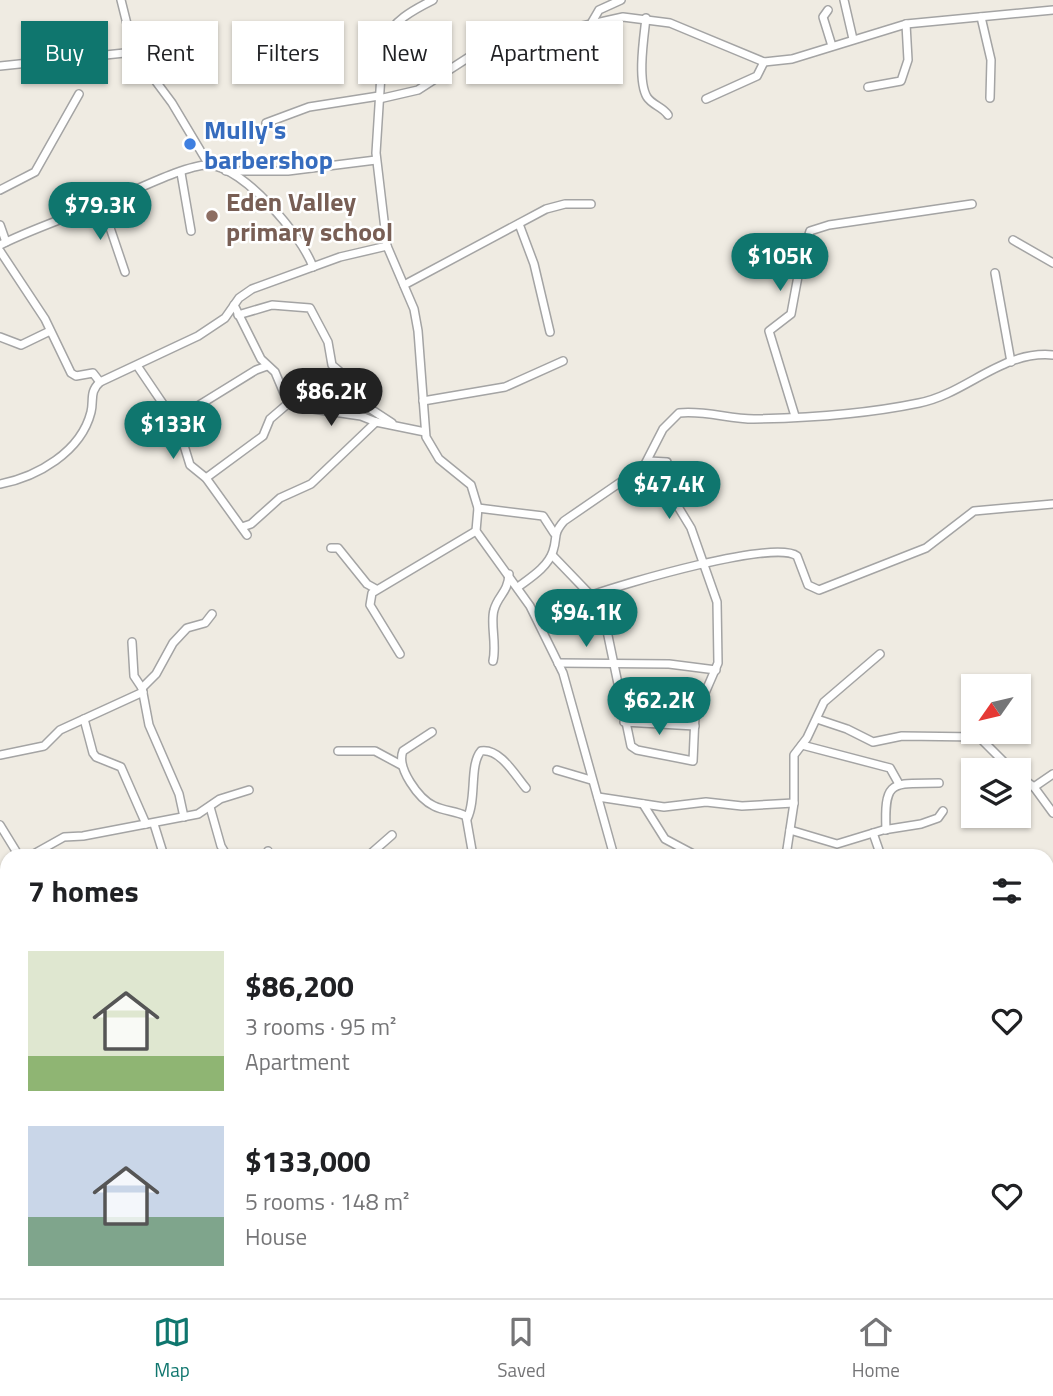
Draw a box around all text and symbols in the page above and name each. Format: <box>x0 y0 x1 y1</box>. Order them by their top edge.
chip: Buy <box>21 21 108 84</box>
chip: Rent <box>122 21 218 84</box>
chip: Filters <box>232 21 344 84</box>
chip: New <box>358 21 452 84</box>
chip: Apartment <box>466 21 623 84</box>
place label: Mully's barbershop <box>204 110 333 179</box>
marker: Mully's barbershop <box>182 136 198 152</box>
pin: $79.3K <box>43 182 157 242</box>
place label: Eden Valley primary school <box>226 182 393 251</box>
text: $79.3K <box>64 187 136 222</box>
marker: Eden Valley primary school <box>204 208 220 224</box>
pin: $105K <box>731 233 829 293</box>
text: $105K <box>747 238 813 273</box>
pin: $86.2K <box>274 368 388 428</box>
text: $86.2K <box>295 373 367 408</box>
pin: $133K <box>124 402 222 461</box>
text: $133K <box>140 406 206 441</box>
pin: $47.4K <box>612 462 726 521</box>
text: $47.4K <box>633 466 705 501</box>
pin: $94.1K <box>529 590 643 649</box>
text: $94.1K <box>550 594 622 629</box>
north arrow <box>961 674 1031 744</box>
map controls <box>961 674 1031 828</box>
pin: $62.2K <box>602 678 716 737</box>
text: $62.2K <box>623 682 695 717</box>
button: layers <box>961 758 1031 828</box>
text: 7 homes <box>28 868 139 914</box>
icon: filters <box>988 872 1026 910</box>
text: $86,200 <box>245 963 354 1009</box>
icon: home <box>84 979 168 1063</box>
icon: heart <box>988 1002 1026 1040</box>
text: 3 rooms · 95 m² <box>245 1009 396 1044</box>
text: Apartment <box>245 1044 350 1079</box>
text: $133,000 <box>245 1138 371 1184</box>
icon: home <box>84 1154 168 1238</box>
icon: heart <box>988 1177 1026 1215</box>
text: 5 rooms · 148 m² <box>245 1184 409 1219</box>
text: House <box>245 1219 307 1254</box>
tab: Map <box>153 1313 191 1384</box>
tab: Saved <box>497 1313 546 1384</box>
tab: Home <box>852 1313 900 1384</box>

